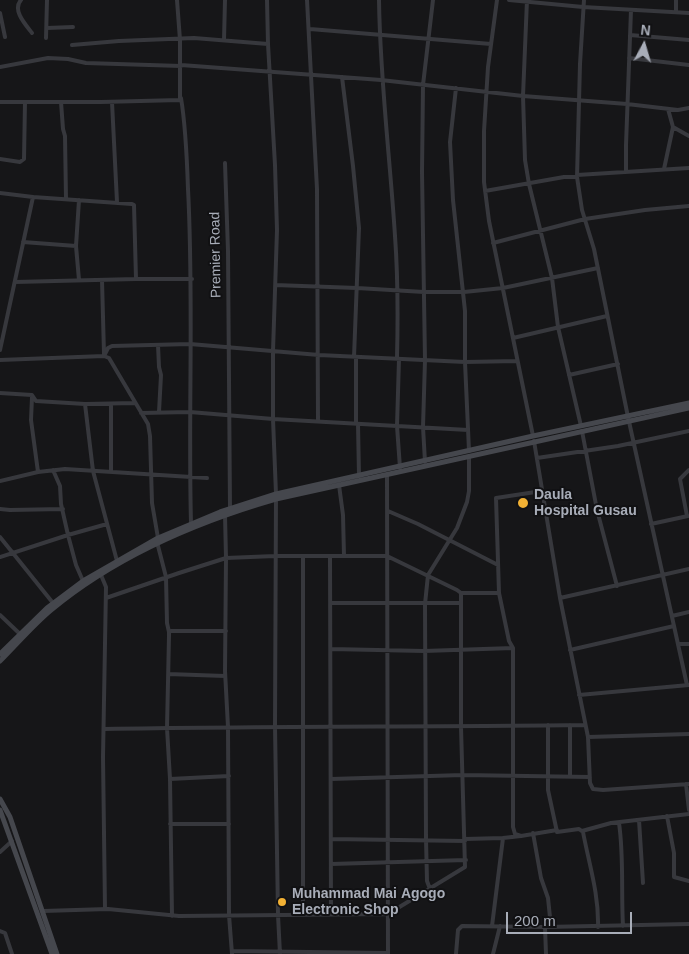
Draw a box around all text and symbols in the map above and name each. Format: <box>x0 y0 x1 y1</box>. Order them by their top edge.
north arrow <box>619 20 669 70</box>
text: N <box>640 22 651 39</box>
street label: Premier Road <box>207 212 225 298</box>
place label: Daula Hospital Gusau <box>534 487 637 520</box>
marker: Daula Hospital Gusau <box>516 496 530 510</box>
place label: Muhammad Mai Agogo Electronic Shop <box>292 886 445 919</box>
marker: Muhammad Mai Agogo Electronic Shop <box>276 896 288 908</box>
scale bar <box>509 902 635 934</box>
text: 200 m <box>514 912 556 929</box>

